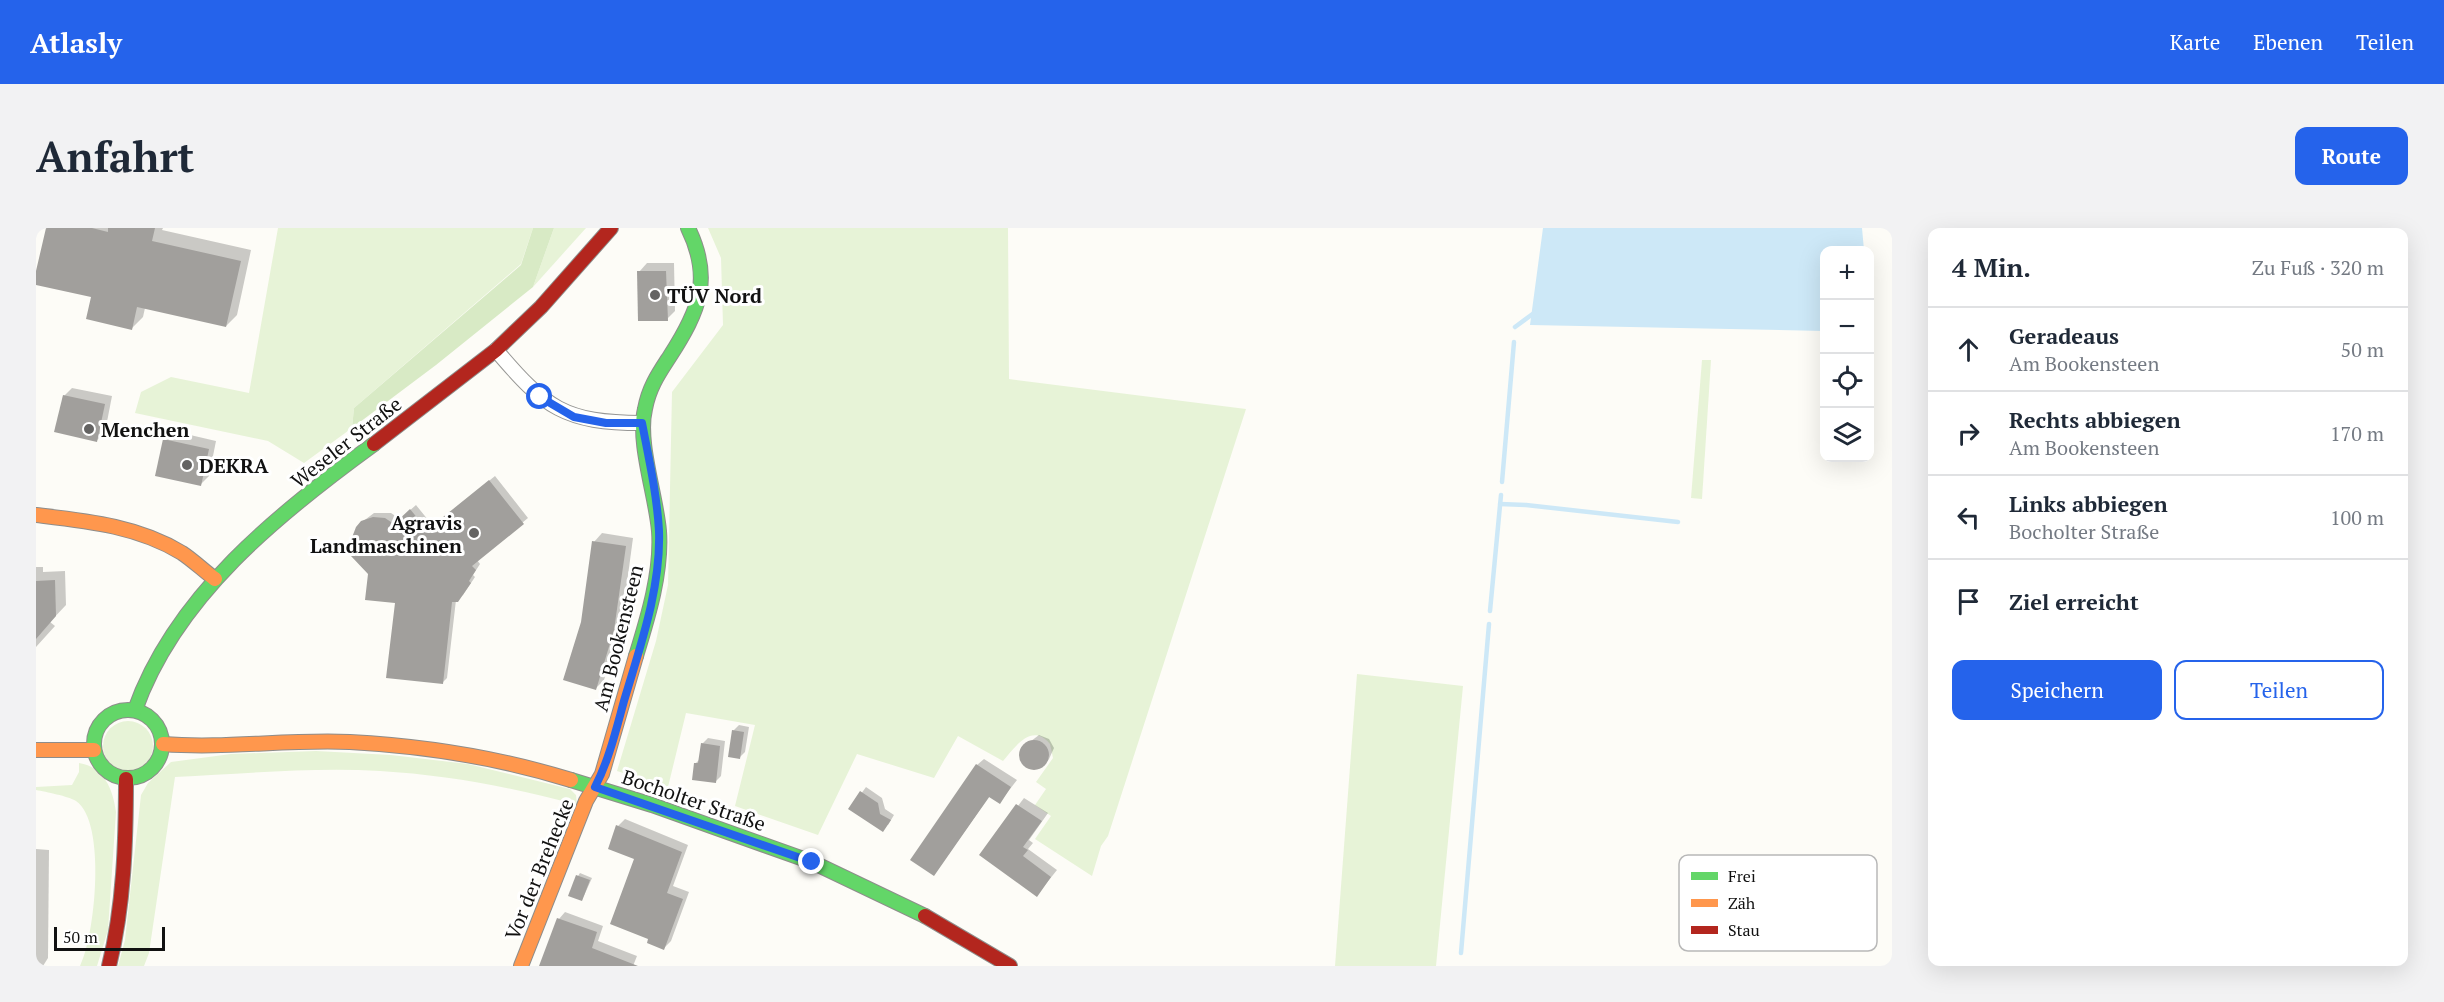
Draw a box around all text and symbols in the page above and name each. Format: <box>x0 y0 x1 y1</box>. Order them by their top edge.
text: Atlasly <box>30 24 122 61</box>
text: Karte <box>2170 28 2220 56</box>
text: Ebenen <box>2253 28 2323 56</box>
text: Teilen <box>2356 28 2414 56</box>
button: Route <box>2295 127 2408 185</box>
text: Anfahrt <box>36 128 194 184</box>
map controls <box>1820 246 1874 462</box>
button: + <box>1820 246 1874 300</box>
text: 4 Min. <box>1952 250 2031 284</box>
text: Zu Fuß · 320 m <box>2252 254 2384 281</box>
place label: TÜV Nord <box>667 282 762 309</box>
marker: TÜV Nord <box>648 288 662 302</box>
button: − <box>1820 300 1874 354</box>
text: Geradeaus <box>2009 321 2119 350</box>
icon: ahead <box>1952 333 1985 366</box>
text: 50 m <box>2341 336 2384 363</box>
text: Am Bookensteen <box>2009 350 2159 377</box>
button: locate <box>1820 354 1874 408</box>
route start <box>526 383 552 409</box>
street label: Weseler Straße <box>285 390 407 494</box>
text: Rechts abbiegen <box>2009 405 2181 434</box>
button: layers <box>1820 408 1874 462</box>
place label: Menchen <box>101 416 189 443</box>
icon: right <box>1952 417 1985 450</box>
text: 170 m <box>2330 420 2384 447</box>
marker: Menchen <box>82 422 96 436</box>
text: Am Bookensteen <box>2009 434 2159 461</box>
place label: DEKRA <box>199 452 269 479</box>
marker: DEKRA <box>180 458 194 472</box>
text: Links abbiegen <box>2009 489 2168 518</box>
icon: left <box>1952 501 1985 534</box>
text: 100 m <box>2330 504 2384 531</box>
place label: Agravis Landmaschinen <box>310 509 462 559</box>
text: Bocholter Straße <box>2009 518 2159 545</box>
marker: Agravis Landmaschinen <box>467 526 481 540</box>
street label: Am Bookensteen <box>587 562 649 714</box>
icon: arrive <box>1952 585 1985 618</box>
text: Ziel erreicht <box>2009 587 2139 616</box>
button: Speichern <box>1952 660 2162 720</box>
button: Teilen <box>2174 660 2384 720</box>
street label: Bocholter Straße <box>619 763 769 837</box>
street label: Vor der Brehecke <box>498 794 580 944</box>
route end <box>798 848 824 874</box>
legend <box>1679 855 1877 951</box>
text: Frei <box>1728 865 1756 887</box>
text: Zäh <box>1728 892 1756 914</box>
text: Stau <box>1728 919 1760 941</box>
scale bar <box>54 924 165 952</box>
text: 50 m <box>63 926 98 948</box>

